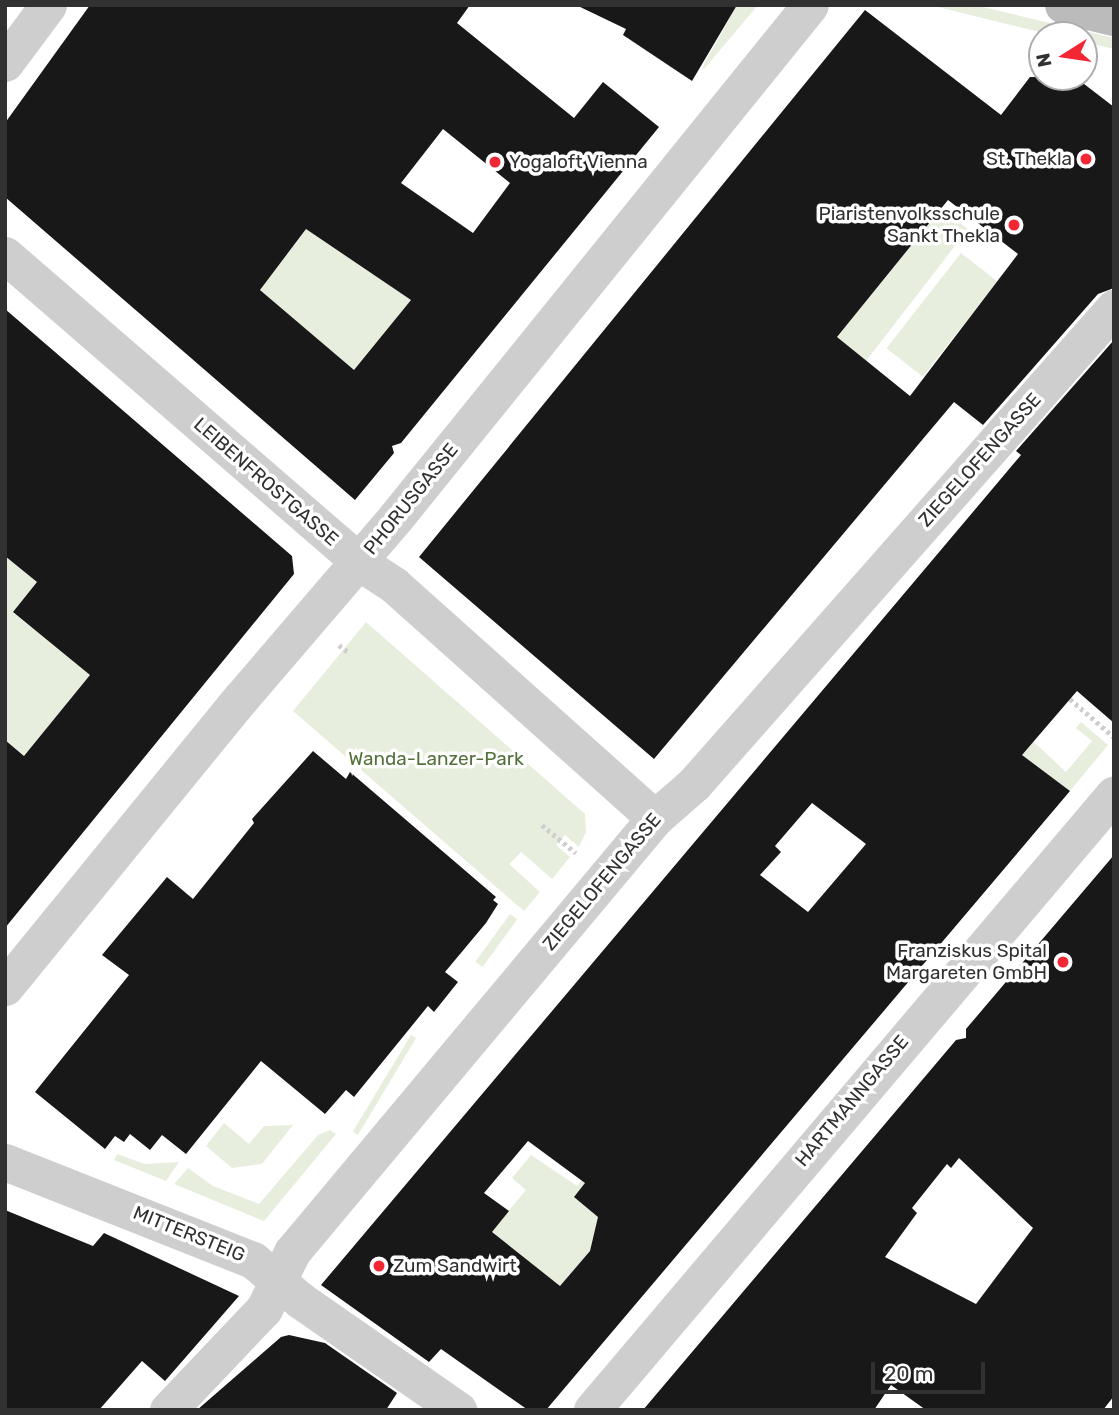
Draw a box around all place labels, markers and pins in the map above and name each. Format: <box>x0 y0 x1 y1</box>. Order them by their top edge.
place label: St. Thekla <box>986 148 1072 170</box>
place label: Yogaloft Vienna <box>509 151 648 173</box>
marker: St. Thekla <box>1078 151 1094 167</box>
marker: Yogaloft Vienna <box>487 154 503 170</box>
place label: Piaristenvolksschule Sankt Thekla <box>818 203 1000 247</box>
marker: Piaristenvolksschule Sankt Thekla <box>1006 217 1022 233</box>
place label: Franziskus Spital Margareten GmbH <box>886 940 1047 984</box>
marker: Franziskus Spital Margareten GmbH <box>1053 952 1073 972</box>
place label: Zum Sandwirt <box>393 1255 517 1277</box>
marker: Zum Sandwirt <box>371 1258 387 1274</box>

